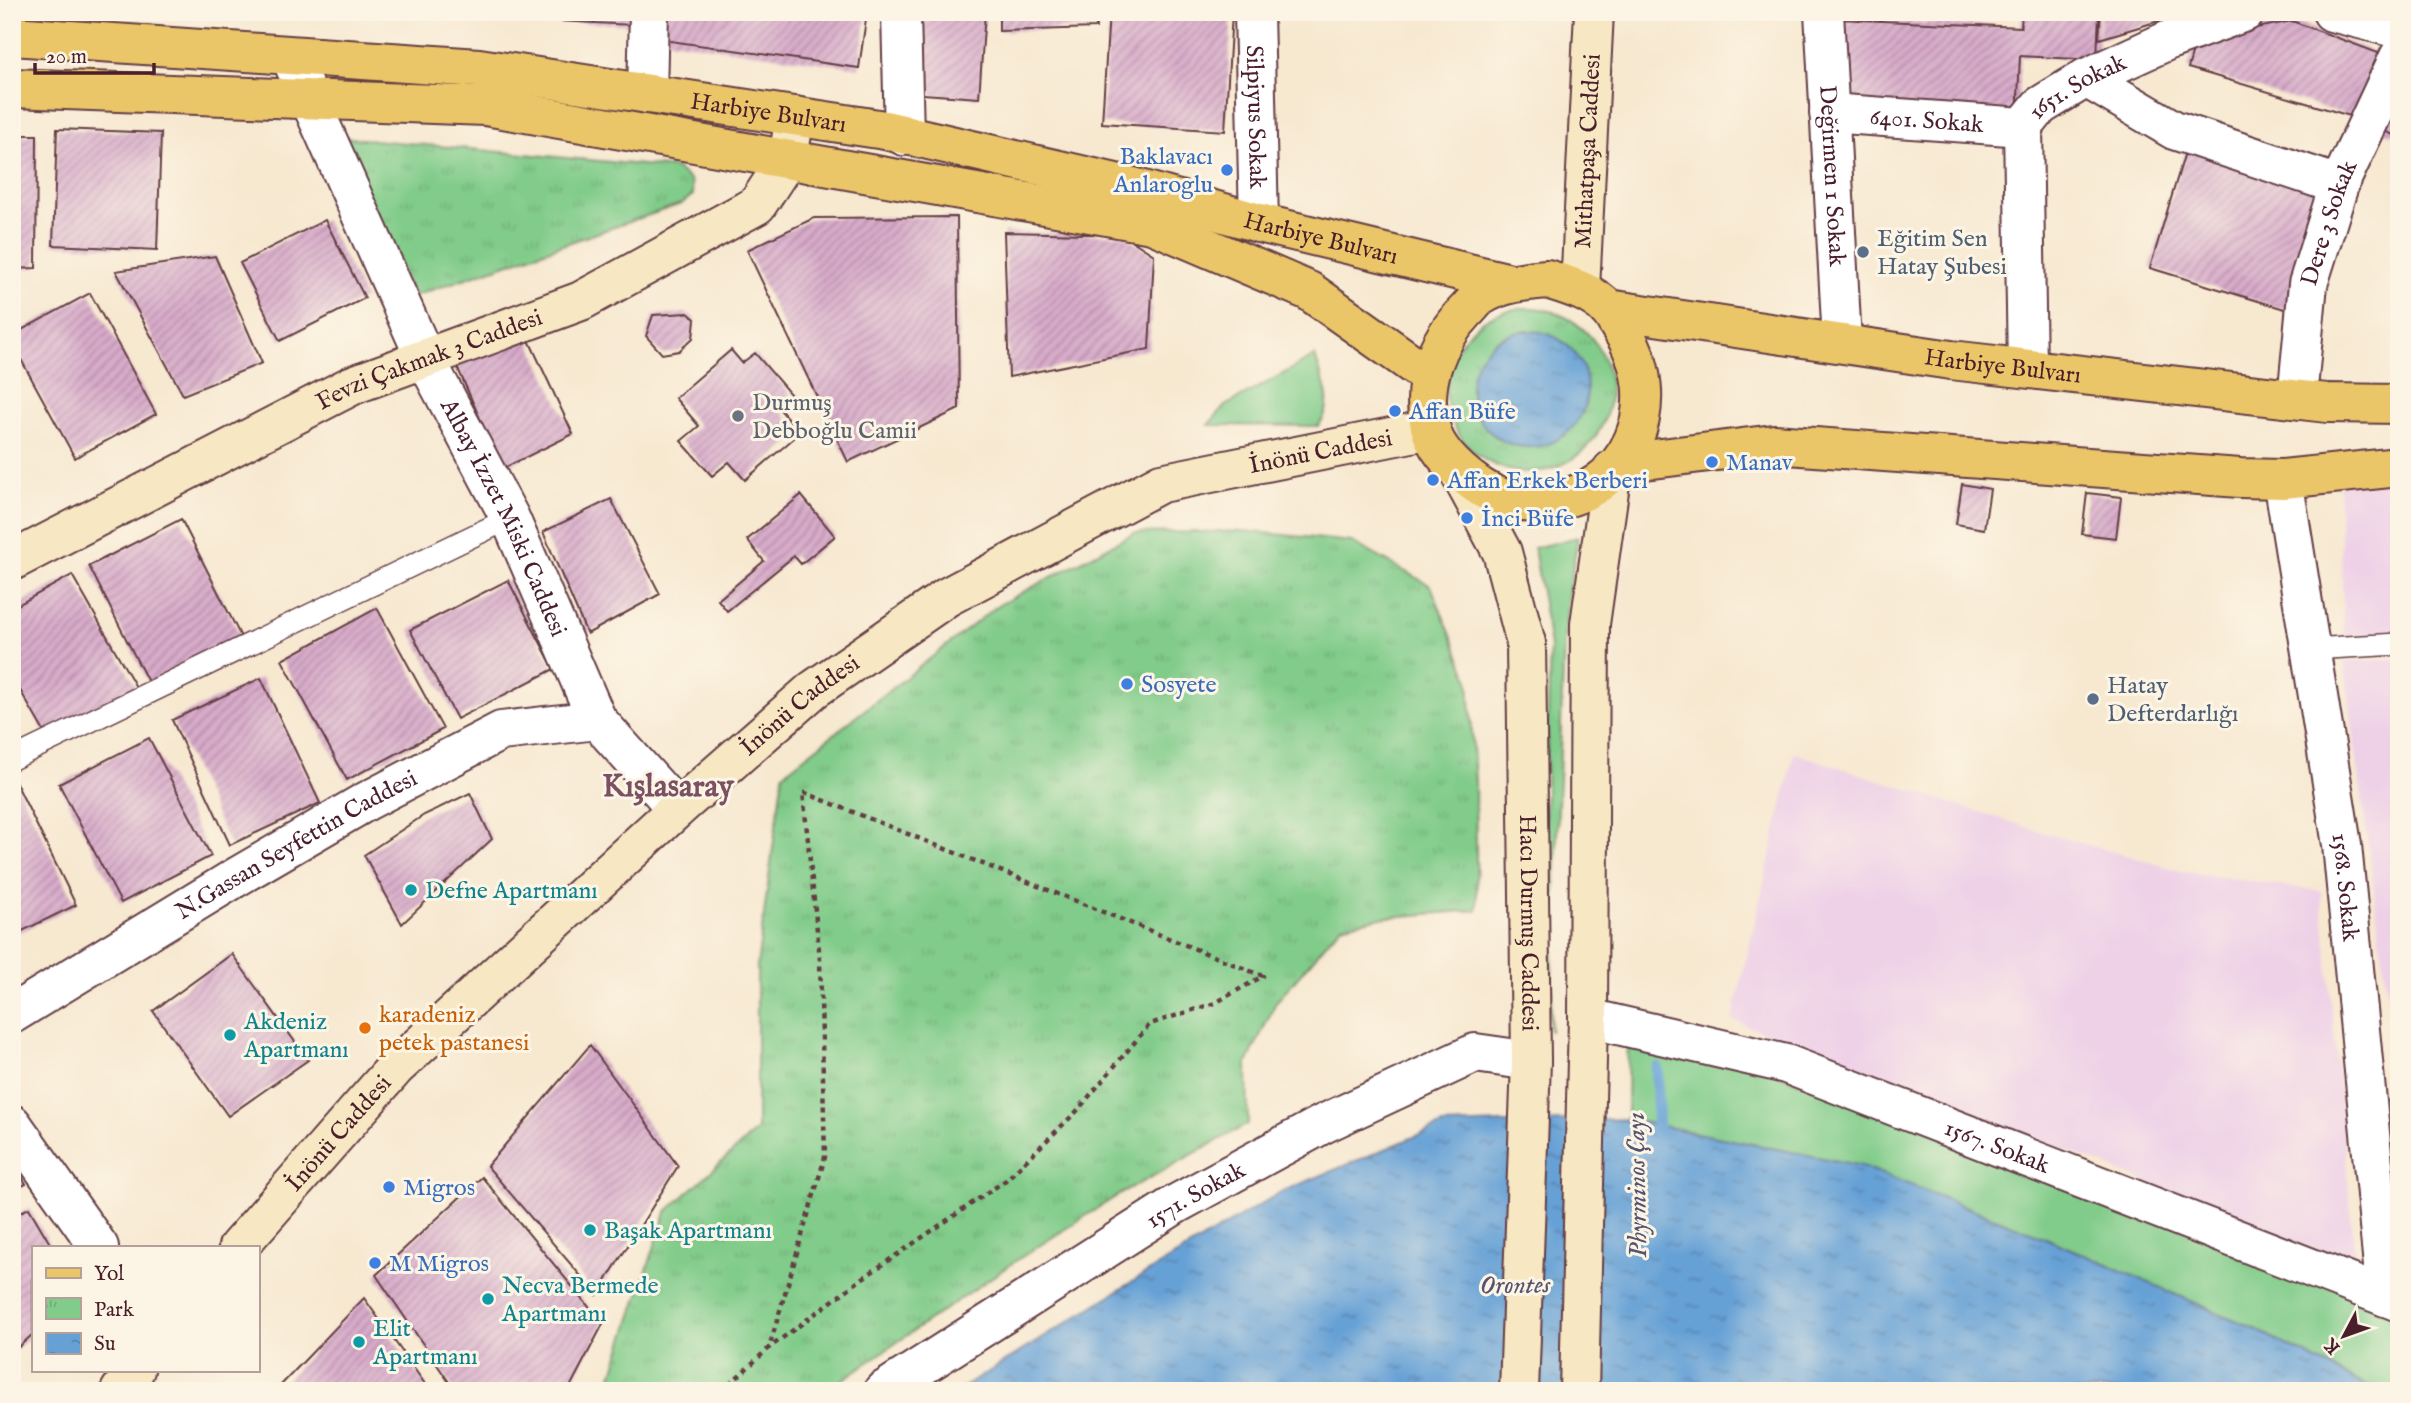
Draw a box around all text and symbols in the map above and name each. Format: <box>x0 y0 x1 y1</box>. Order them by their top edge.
scale bar <box>35 32 154 76</box>
text: 20 m <box>46 44 87 71</box>
street label: Silpiyus Sokak <box>1238 45 1272 189</box>
street label: 1651. Sokak <box>2021 48 2132 126</box>
street label: Mithatpaşa Caddesi <box>1568 53 1609 249</box>
street label: Değirmen 1 Sokak <box>1811 84 1852 267</box>
street label: Harbiye Bulvarı <box>688 86 849 141</box>
street label: 6401. Sokak <box>1869 102 1985 141</box>
place label: Baklavacı Anlaroglu <box>1112 142 1213 201</box>
street label: Dere 3 Sokak <box>2294 155 2366 290</box>
marker: Baklavacı Anlaroglu <box>1219 162 1235 178</box>
street label: Harbiye Bulvarı <box>1240 205 1401 273</box>
place label: Eğitim Sen Hatay Şubesi <box>1877 224 2007 283</box>
marker: Eğitim Sen Hatay Şubesi <box>1855 244 1871 260</box>
street label: Fevzi Çakmak 3 Caddesi <box>311 303 547 418</box>
street label: Harbiye Bulvarı <box>1922 342 2083 392</box>
place label: Durmuş Debboğlu Camii <box>752 388 917 447</box>
street label: Albay İzzet Miski Caddesi <box>432 393 573 642</box>
place label: Affan Büfe <box>1408 397 1516 428</box>
marker: Affan Büfe <box>1387 403 1403 419</box>
marker: Durmuş Debboğlu Camii <box>730 408 746 424</box>
street label: İnönü Caddesi <box>1247 423 1395 482</box>
place label: Manav <box>1726 448 1793 479</box>
marker: Manav <box>1704 454 1720 470</box>
place label: Affan Erkek Berberi <box>1446 466 1648 497</box>
marker: Affan Erkek Berberi <box>1425 472 1441 488</box>
place label: İnci Büfe <box>1481 504 1574 535</box>
marker: İnci Büfe <box>1459 510 1475 526</box>
street label: İnönü Caddesi <box>734 648 866 764</box>
place label: Sosyete <box>1141 670 1216 701</box>
place label: Hatay Defterdarlığı <box>2107 671 2238 730</box>
marker: Sosyete <box>1119 676 1135 692</box>
marker: Hatay Defterdarlığı <box>2085 691 2101 707</box>
street label: N.Gassan Seyfettin Caddesi <box>170 764 423 928</box>
district label: Kışlasaray <box>602 767 735 808</box>
street label: Hacı Durmuş Caddesi <box>1511 814 1545 1032</box>
street label: 1568. Sokak <box>2323 831 2365 943</box>
place label: Defne Apartmanı <box>425 876 598 907</box>
marker: Defne Apartmanı <box>403 882 419 898</box>
place label: karadeniz petek pastanesi <box>379 1000 529 1059</box>
place label: Akdeniz Apartmanı <box>243 1007 349 1066</box>
marker: karadeniz petek pastanesi <box>357 1020 373 1036</box>
marker: Akdeniz Apartmanı <box>222 1027 238 1043</box>
street label: İnönü Caddesi <box>280 1069 399 1199</box>
water label: Phyrminos Çayı <box>1620 1112 1655 1258</box>
street label: 1567. Sokak <box>1940 1113 2054 1182</box>
street label: 1571. Sokak <box>1140 1155 1251 1236</box>
place label: Migros <box>403 1173 475 1204</box>
marker: Migros <box>381 1179 397 1195</box>
place label: Başak Apartmanı <box>604 1216 772 1247</box>
marker: Başak Apartmanı <box>582 1222 598 1238</box>
legend <box>32 1246 259 1372</box>
place label: M Migros <box>389 1249 489 1280</box>
marker: M Migros <box>367 1255 383 1271</box>
text: Yol <box>94 1261 124 1288</box>
water label: Orontes <box>1480 1268 1551 1303</box>
place label: Necva Bermede Apartmanı <box>501 1271 659 1330</box>
marker: Necva Bermede Apartmanı <box>480 1291 496 1307</box>
text: Park <box>94 1297 135 1324</box>
north arrow <box>2310 1302 2380 1372</box>
place label: Elit Apartmanı <box>372 1314 478 1373</box>
text: Su <box>94 1331 116 1358</box>
text: K <box>2318 1332 2346 1359</box>
marker: Elit Apartmanı <box>351 1334 367 1350</box>

